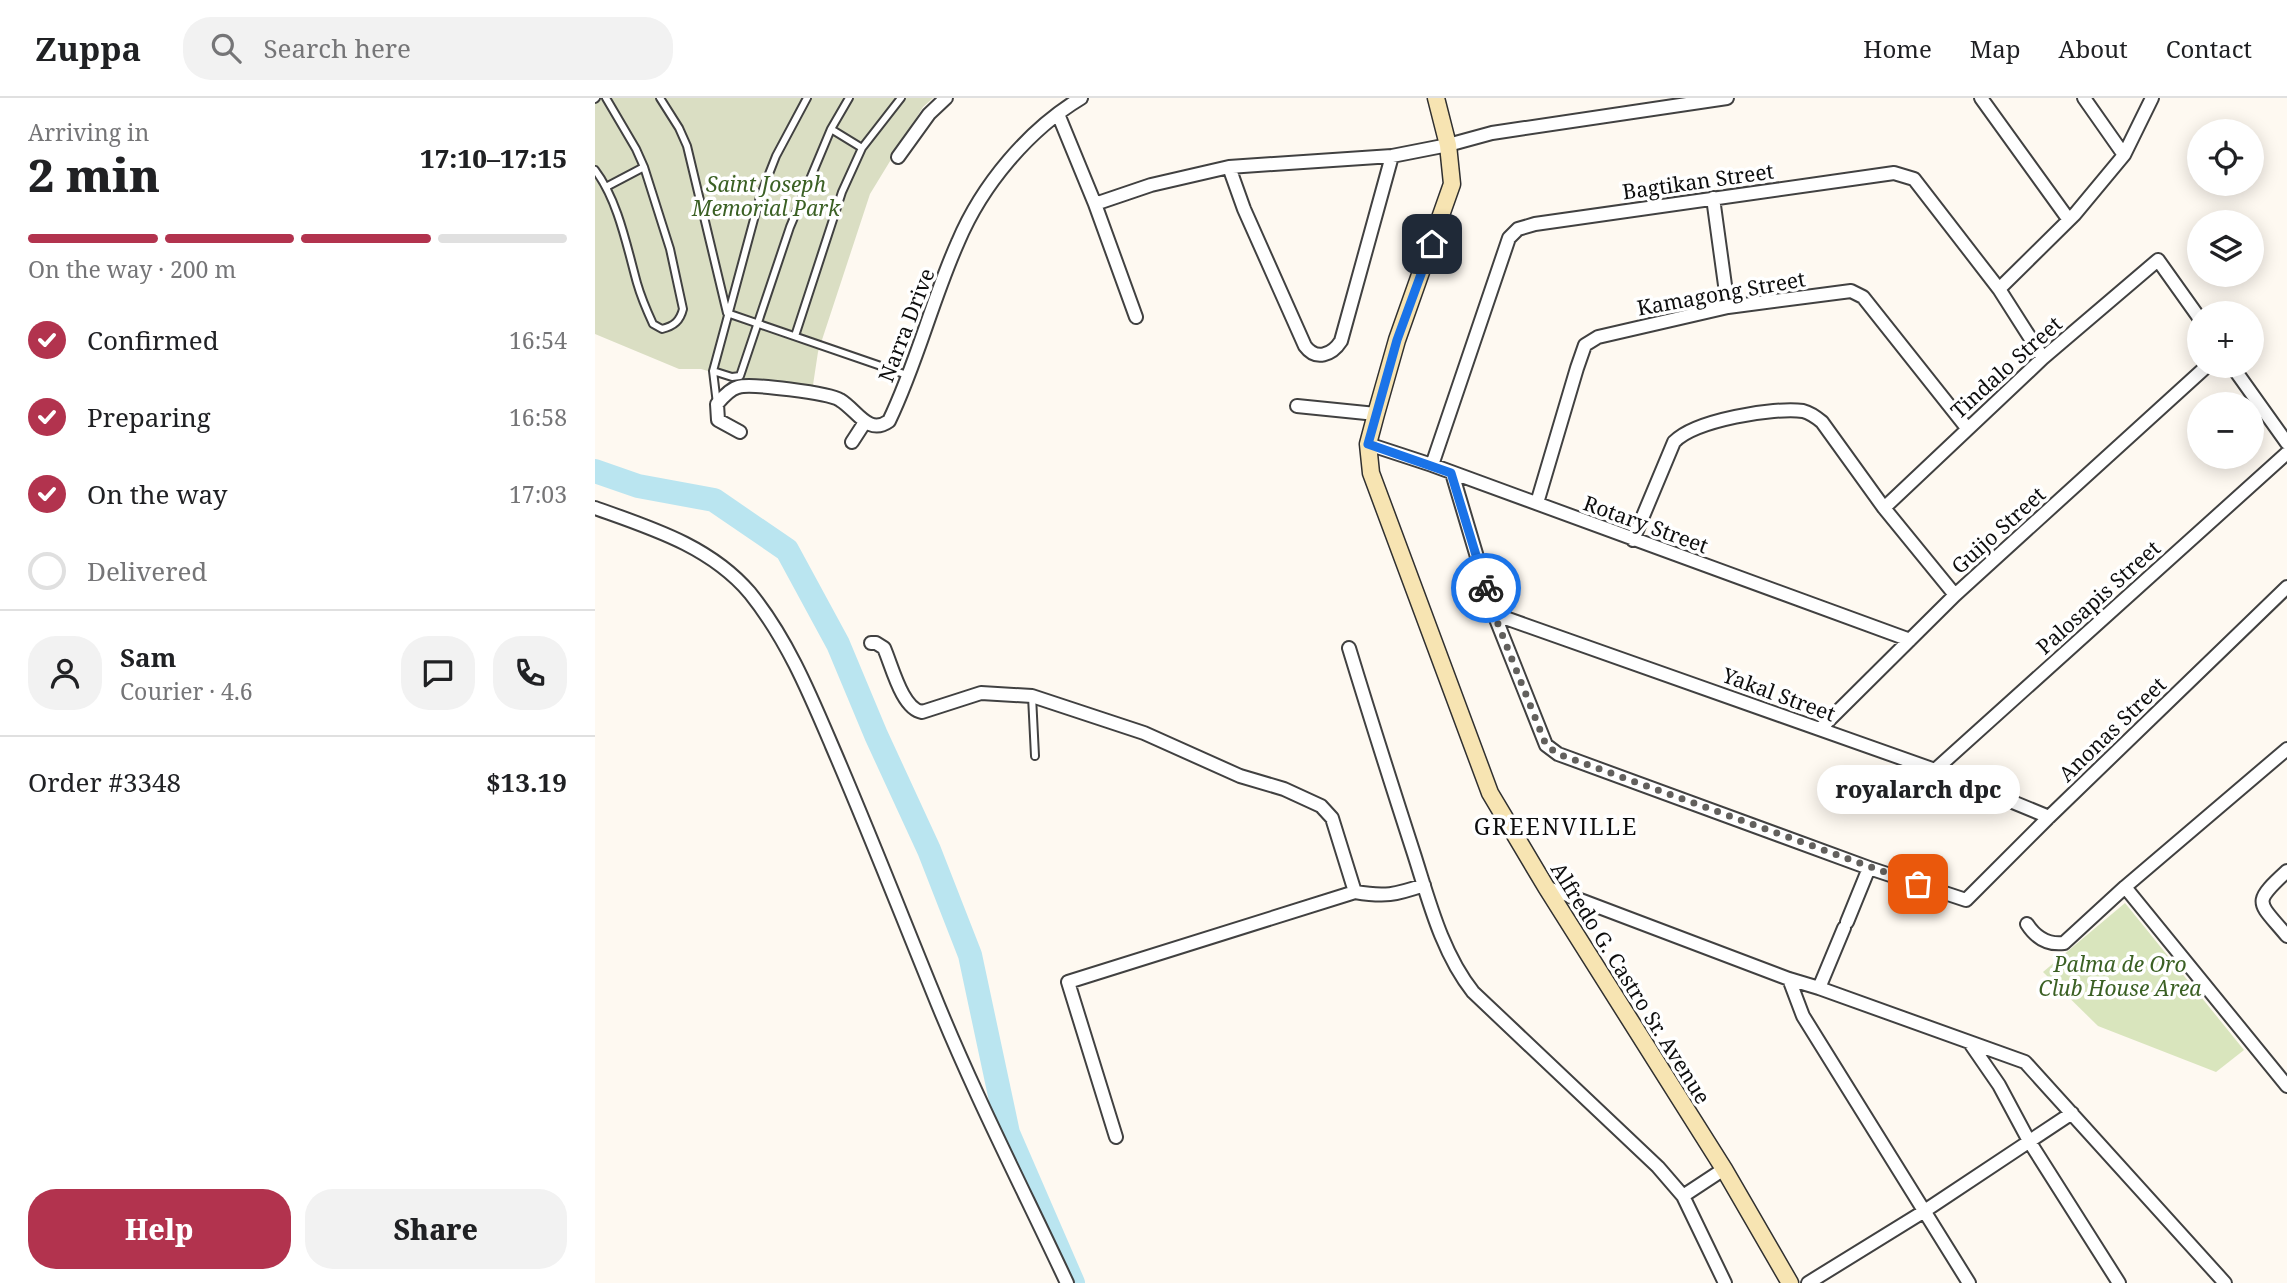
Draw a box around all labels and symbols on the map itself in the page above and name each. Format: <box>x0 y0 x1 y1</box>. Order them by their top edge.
street label: Bagtikan Street <box>1620 157 1776 205</box>
park label: Saint Joseph Memorial Park <box>691 170 841 222</box>
pin <box>1402 214 1462 274</box>
street label: Narra Drive <box>871 264 941 386</box>
street label: Kamagong Street <box>1635 264 1807 322</box>
street label: Tindalo Street <box>1944 310 2068 424</box>
street label: Guijo Street <box>1945 480 2051 580</box>
street label: Rotary Street <box>1580 488 1712 560</box>
street label: Palosapis Street <box>2030 534 2166 660</box>
courier <box>1451 553 1521 623</box>
street label: Yakal Street <box>1718 660 1839 727</box>
street label: Anonas Street <box>2052 671 2172 787</box>
callout: royalarch dpc <box>1817 765 2019 814</box>
district label: GREENVILLE <box>1474 810 1638 842</box>
pin <box>1888 854 1948 914</box>
street label: Alfredo G. Castro Sr. Avenue <box>1545 857 1717 1109</box>
park label: Palma de Oro Club House Area <box>2039 950 2202 1002</box>

